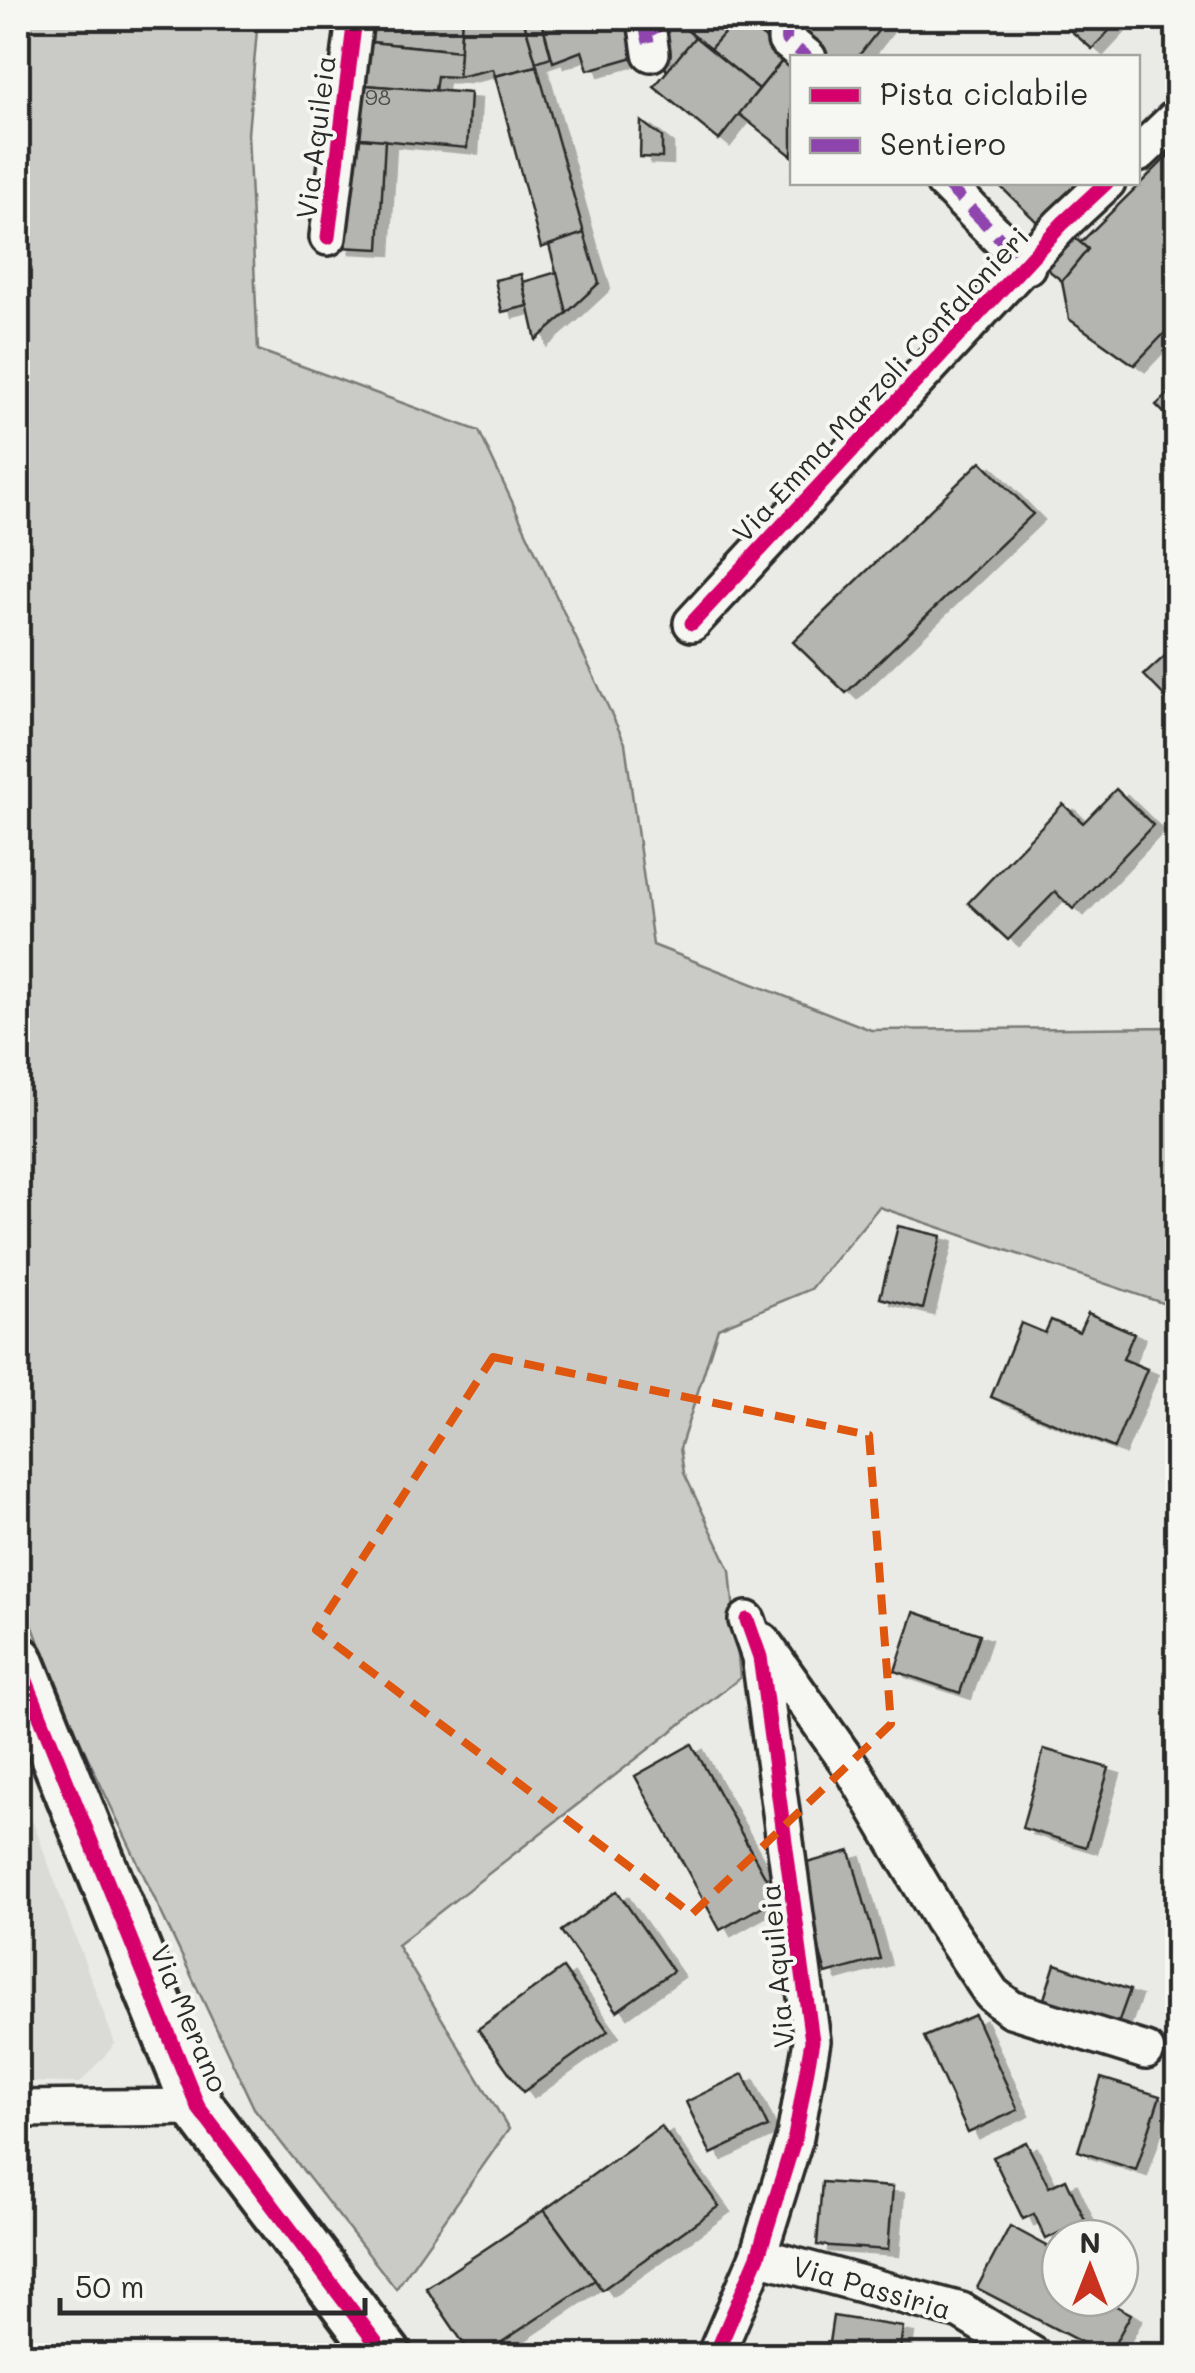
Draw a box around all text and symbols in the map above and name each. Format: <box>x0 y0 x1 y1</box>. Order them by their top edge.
street label: Via Aquileia <box>287 53 343 221</box>
legend <box>790 55 1140 185</box>
text: Pista ciclabile <box>880 73 1089 113</box>
house number: 98 <box>365 82 391 111</box>
text: Sentiero <box>880 123 1006 163</box>
street label: Via Emma Marzoli Confalonieri <box>724 219 1036 549</box>
street label: Via Aquileia <box>751 1882 801 2050</box>
street label: Via Merano <box>143 1939 237 2097</box>
north arrow <box>1040 2218 1140 2318</box>
text: N <box>1079 2224 1101 2260</box>
street label: Via Passiria <box>789 2247 955 2327</box>
scale bar <box>60 2253 365 2315</box>
text: 50 m <box>75 2266 145 2306</box>

